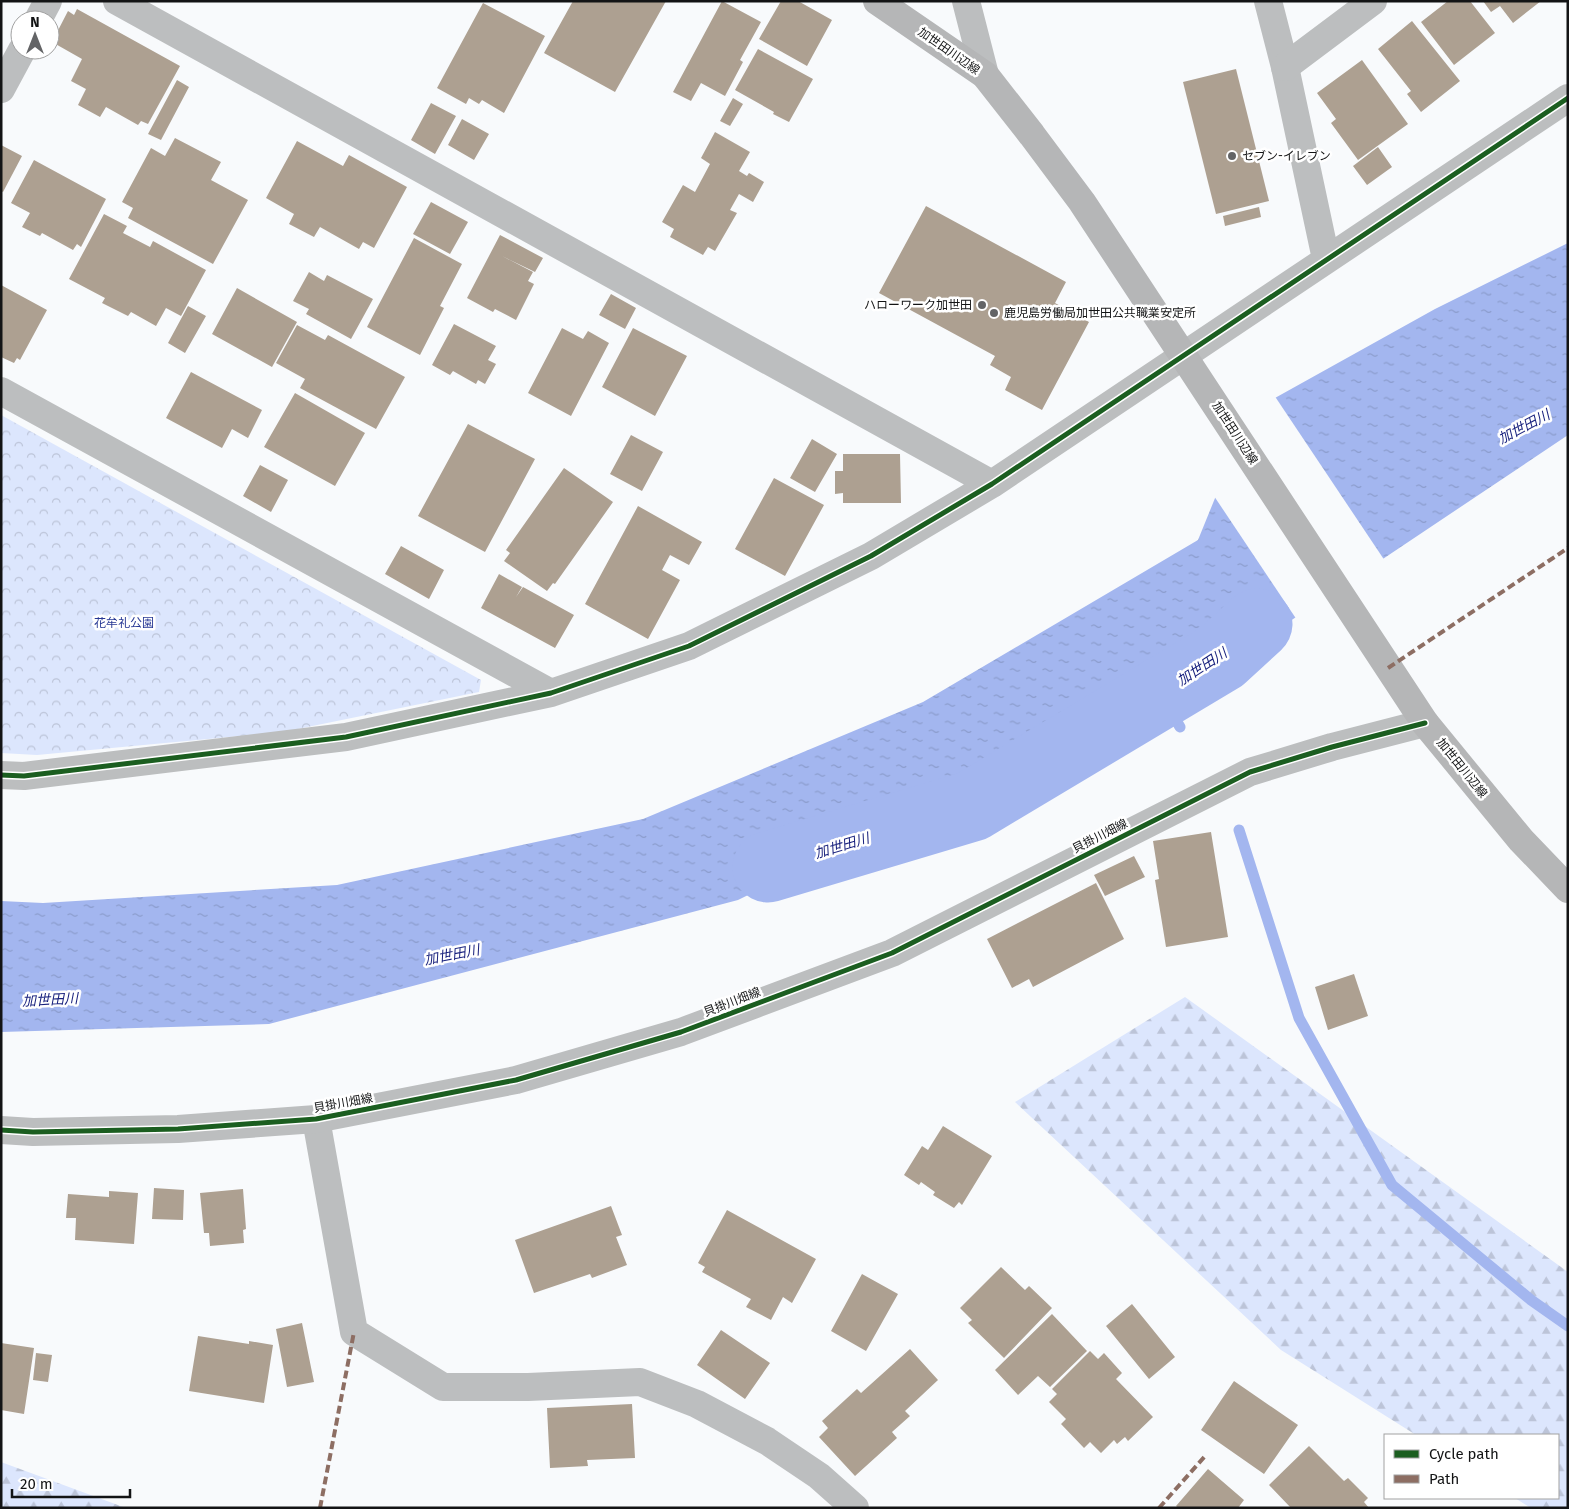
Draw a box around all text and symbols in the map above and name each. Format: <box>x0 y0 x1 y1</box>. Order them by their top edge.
north arrow <box>10 10 60 60</box>
text: N <box>30 14 40 31</box>
street label: 加世田川辺線 <box>915 25 983 77</box>
place label: セブン-イレブン <box>1242 149 1331 163</box>
marker: セブン-イレブン <box>1226 150 1238 162</box>
place label: ハローワーク加世田 <box>864 298 972 312</box>
marker: ハローワーク加世田 <box>976 299 988 311</box>
place label: 鹿児島労働局加世田公共職業安定所 <box>1004 306 1196 320</box>
marker: 鹿児島労働局加世田公共職業安定所 <box>988 307 1000 319</box>
street label: 加世田川辺線 <box>1210 399 1260 467</box>
water label: 加世田川 <box>1495 405 1554 448</box>
park label: 花牟礼公園 <box>94 616 154 630</box>
water label: 加世田川 <box>1174 644 1232 689</box>
street label: 加世田川辺線 <box>1434 736 1490 800</box>
street label: 貝掛川畑線 <box>1070 816 1130 856</box>
water label: 加世田川 <box>813 829 873 862</box>
water label: 加世田川 <box>423 941 483 969</box>
street label: 貝掛川畑線 <box>701 985 763 1019</box>
water label: 加世田川 <box>22 990 80 1010</box>
street label: 貝掛川畑線 <box>312 1091 374 1115</box>
legend <box>1384 1434 1559 1499</box>
text: Cycle path <box>1429 1445 1499 1463</box>
scale bar <box>12 1466 130 1498</box>
text: Path <box>1429 1470 1459 1488</box>
text: 20 m <box>20 1475 53 1493</box>

